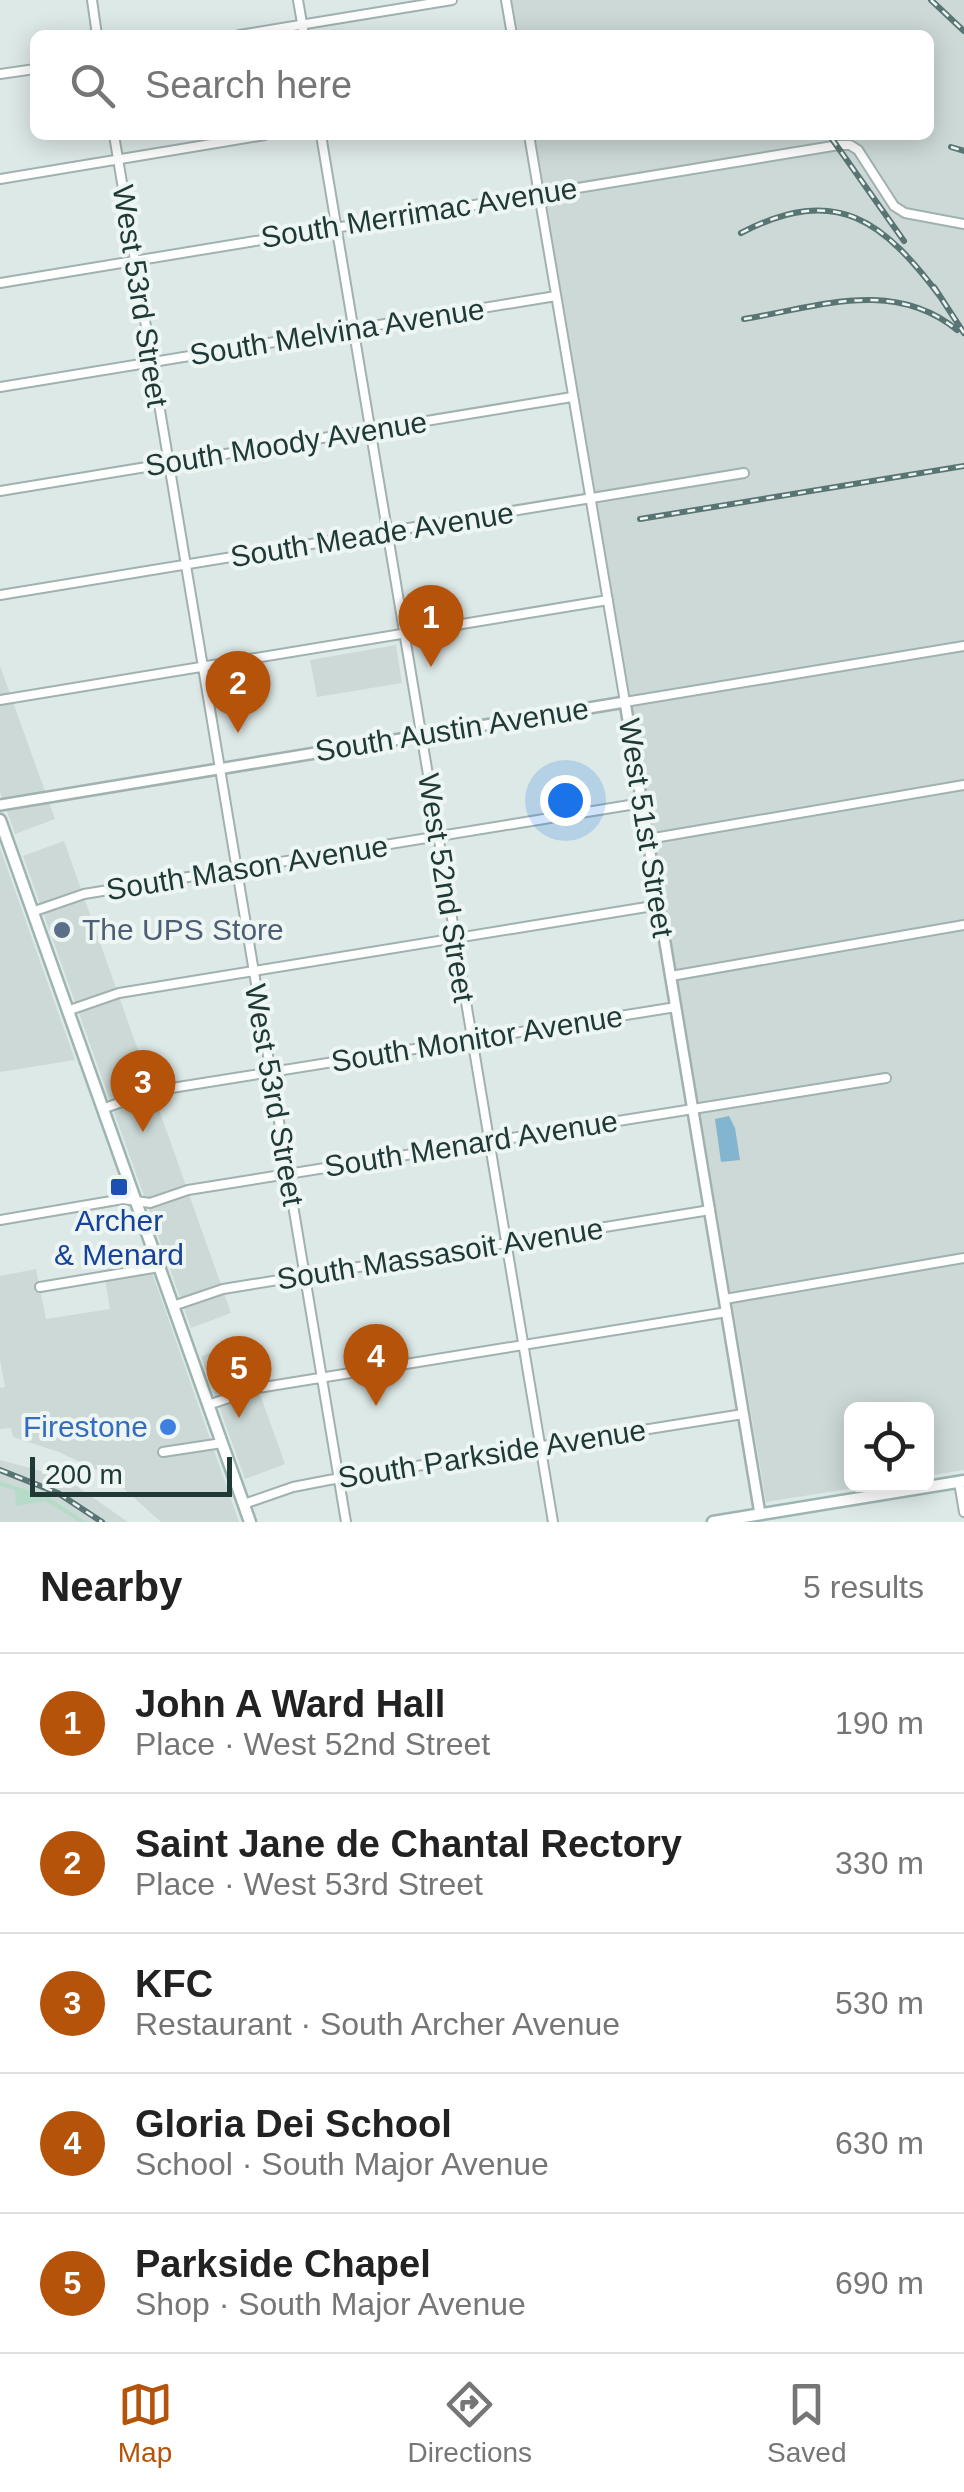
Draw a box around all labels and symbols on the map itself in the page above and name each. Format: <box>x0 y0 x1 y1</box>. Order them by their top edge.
street label: South Merrimac Avenue <box>258 171 579 254</box>
street label: West 53rd Street <box>107 182 174 410</box>
street label: South Melvina Avenue <box>187 292 487 371</box>
street label: South Moody Avenue <box>143 405 429 482</box>
street label: South Meade Avenue <box>228 496 516 573</box>
pin: 1 <box>398 584 464 667</box>
pin: 2 <box>206 650 270 733</box>
street label: South Austin Avenue <box>313 692 591 767</box>
street label: West 51st Street <box>613 716 680 940</box>
street label: West 52nd Street <box>412 771 481 1005</box>
your location <box>540 775 591 826</box>
street label: South Mason Avenue <box>104 829 390 906</box>
place label: The UPS Store <box>82 913 284 946</box>
marker: The UPS Store <box>51 919 73 941</box>
street label: West 53rd Street <box>239 981 310 1209</box>
street label: South Monitor Avenue <box>329 999 625 1078</box>
pin: 3 <box>110 1050 176 1132</box>
street label: South Menard Avenue <box>322 1104 620 1183</box>
marker: Archer & Menard <box>108 1176 130 1198</box>
place label: Archer & Menard <box>54 1204 184 1271</box>
street label: South Massasoit Avenue <box>275 1211 605 1296</box>
pin: 4 <box>344 1324 408 1406</box>
pin: 5 <box>206 1336 272 1418</box>
place label: Firestone <box>23 1410 148 1443</box>
street label: South Parkside Avenue <box>336 1413 648 1494</box>
marker: Firestone <box>157 1416 179 1438</box>
scale bar <box>30 1452 232 1496</box>

